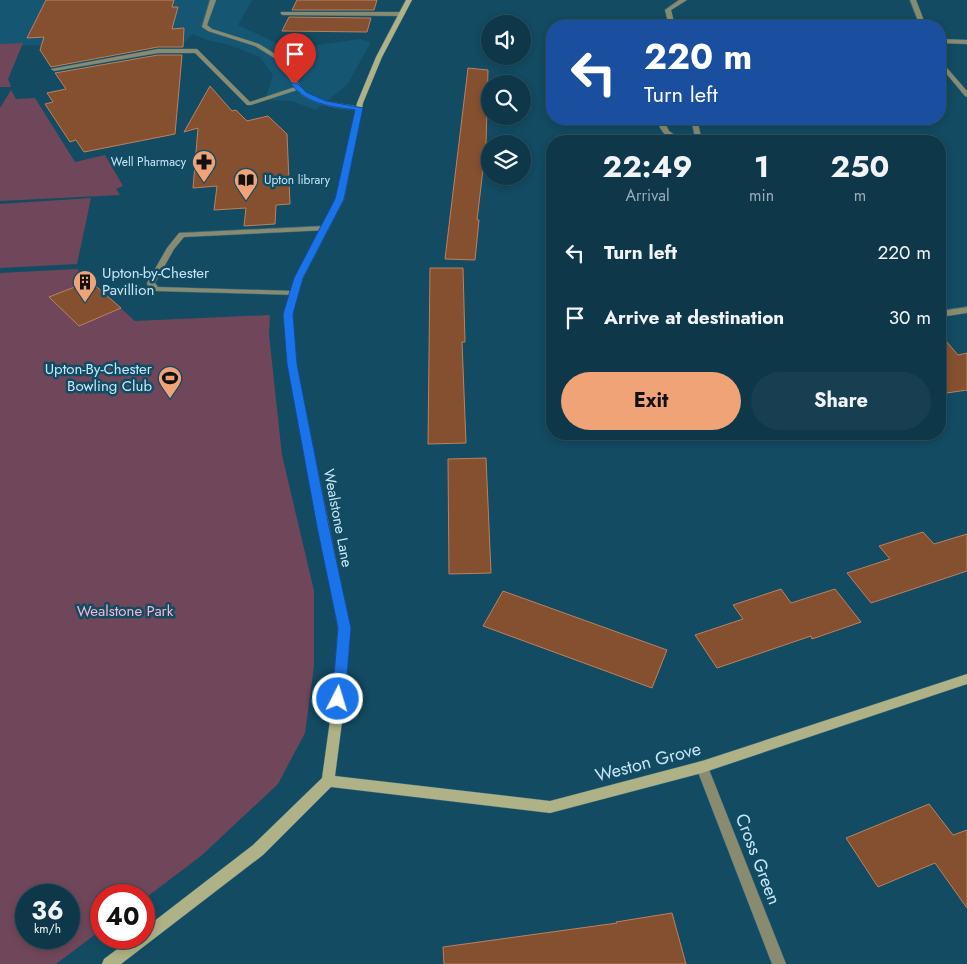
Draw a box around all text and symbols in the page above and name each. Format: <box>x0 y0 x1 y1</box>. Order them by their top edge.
map controls <box>481 15 531 185</box>
button: sound <box>481 15 531 65</box>
text: 220 m <box>644 32 752 82</box>
pin <box>274 33 316 84</box>
icon: arrive <box>281 40 309 68</box>
icon: left <box>561 40 626 105</box>
button: search <box>481 75 531 125</box>
text: Turn left <box>644 78 718 110</box>
button: layers <box>481 135 531 185</box>
text: 22:49 <box>603 145 693 188</box>
text: 1 <box>754 145 769 188</box>
text: 250 <box>831 145 889 188</box>
pharmacy icon: Well Pharmacy <box>191 149 217 183</box>
place label: Well Pharmacy <box>111 153 187 171</box>
library icon: Upton library <box>233 167 259 201</box>
place label: Upton library <box>264 171 331 189</box>
text: Arrival <box>625 184 670 207</box>
text: min <box>749 184 774 207</box>
text: m <box>854 184 866 207</box>
icon: left <box>561 239 589 267</box>
text: Turn left <box>604 239 677 266</box>
text: 220 m <box>877 239 931 266</box>
place label: Upton-by-Chester Pavillion <box>102 262 210 301</box>
building icon: Upton-by-Chester Pavillion <box>72 269 98 303</box>
icon: arrive <box>561 304 589 332</box>
text: Arrive at destination <box>604 304 784 331</box>
text: 30 m <box>889 304 931 331</box>
place label: Upton-By-Chester Bowling Club <box>45 358 153 397</box>
sports icon: Upton-By-Chester Bowling Club <box>157 365 183 399</box>
button: Exit <box>561 372 741 430</box>
button: Share <box>751 372 931 430</box>
street label: Wealstone Lane <box>318 467 358 569</box>
park label: Wealstone Park <box>77 600 174 622</box>
position arrow <box>311 672 363 724</box>
street label: Weston Grove <box>592 735 704 789</box>
street label: Cross Green <box>729 810 787 908</box>
speed limit sign: 40 <box>90 884 155 949</box>
text: 36 <box>31 892 64 928</box>
text: km/h <box>34 920 61 938</box>

